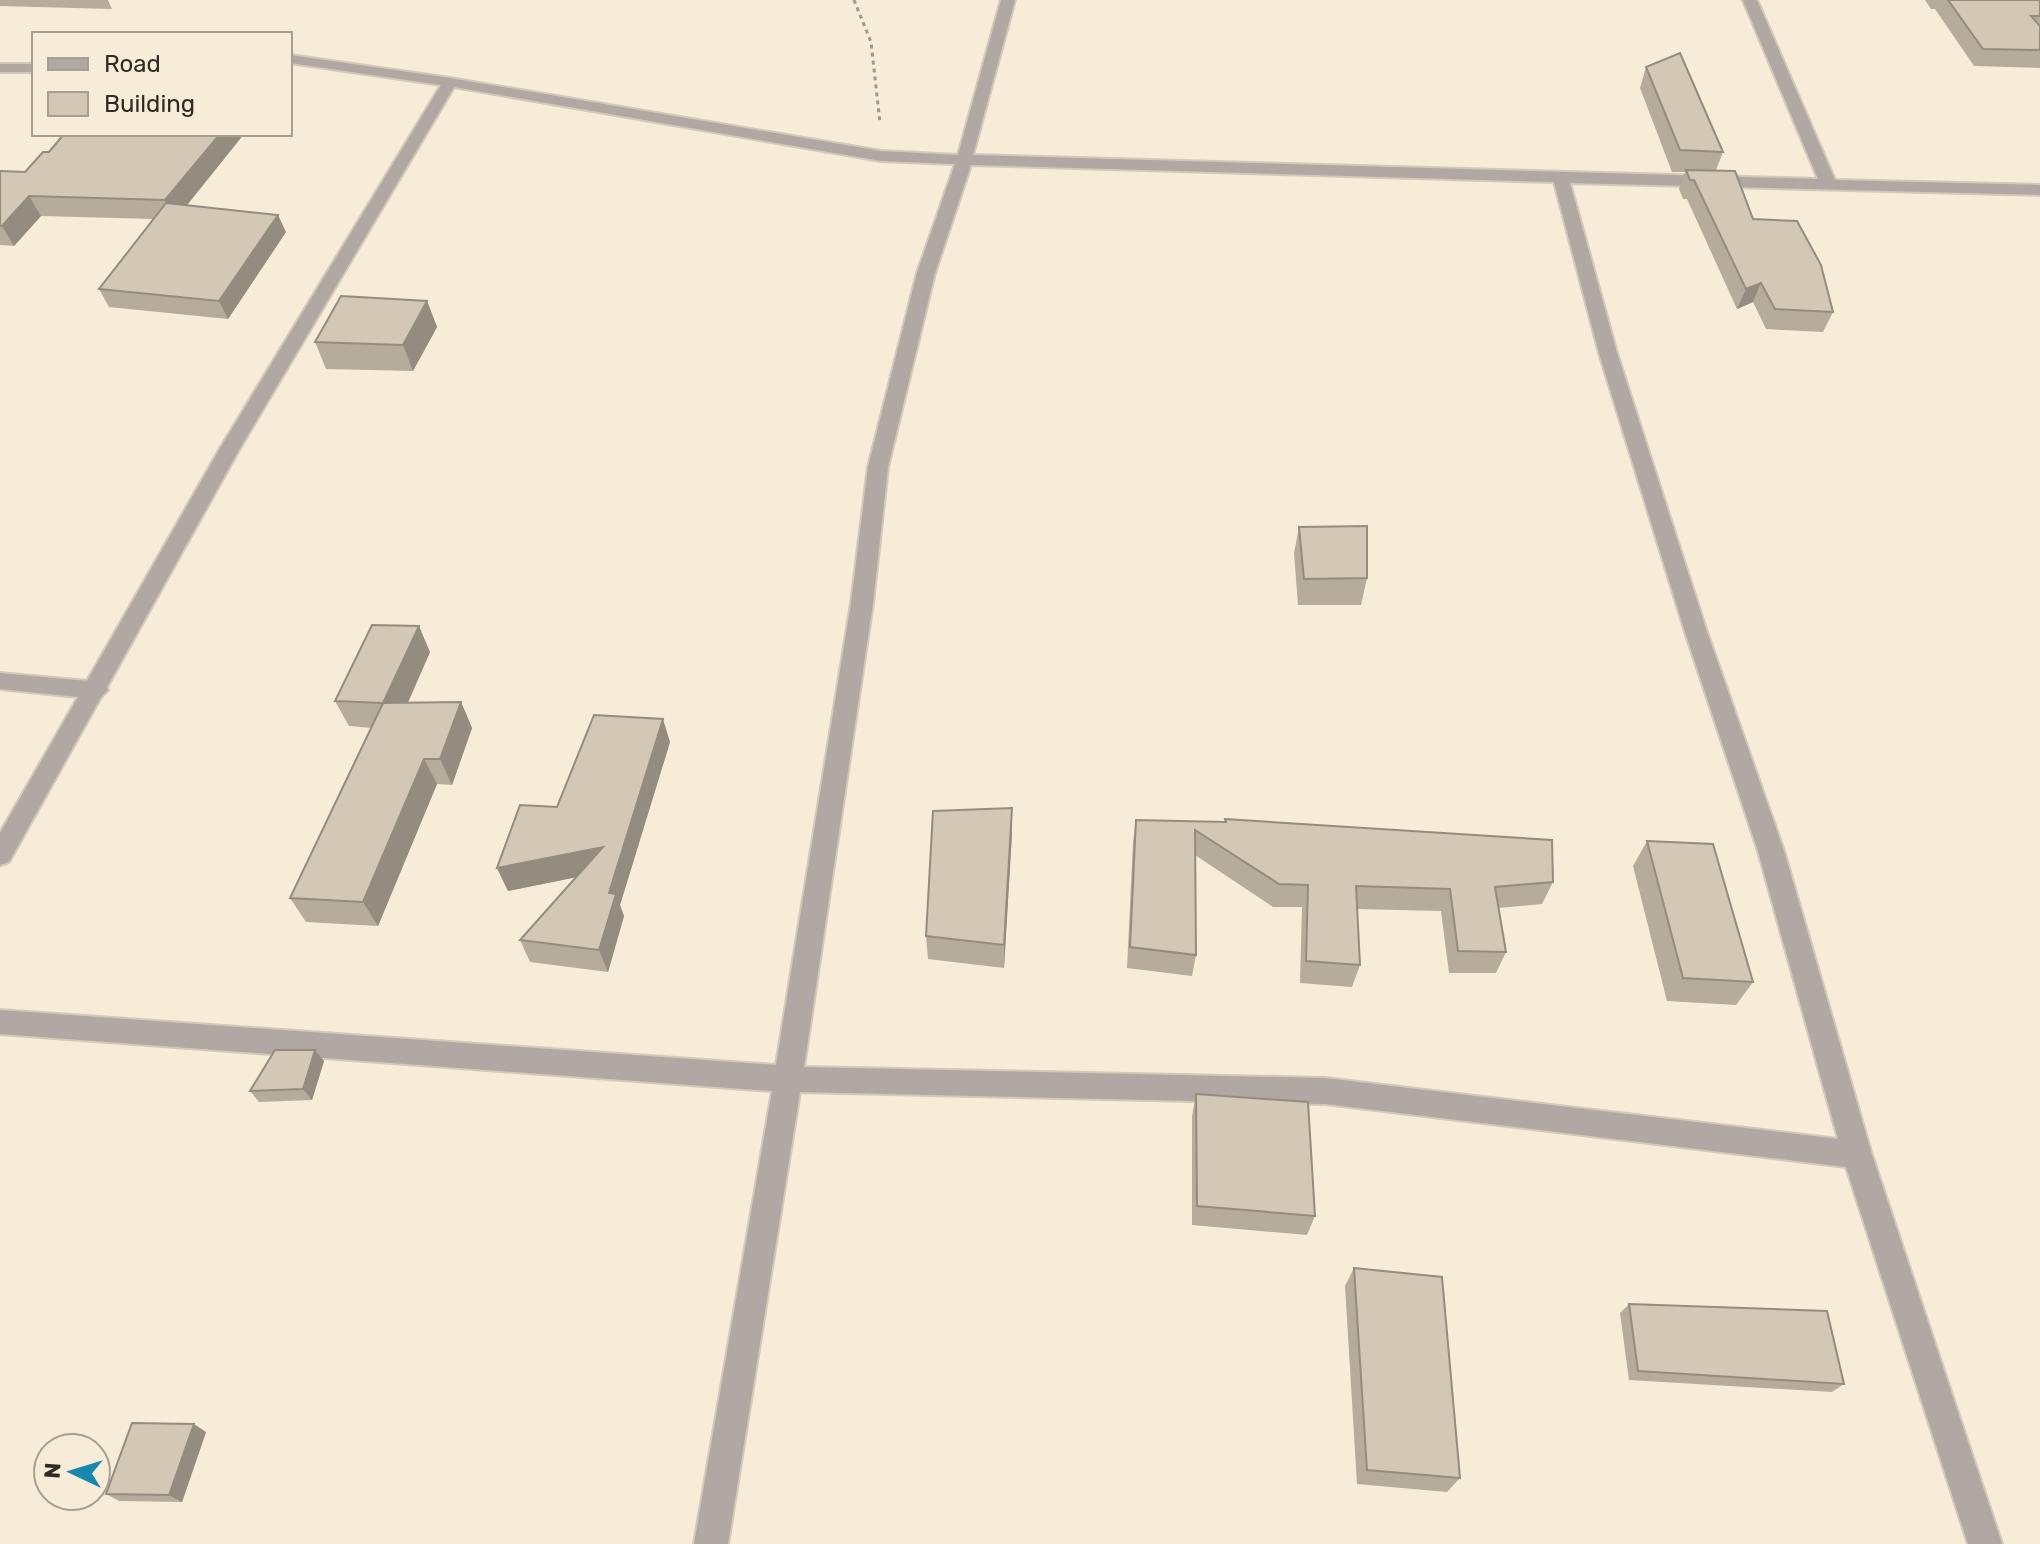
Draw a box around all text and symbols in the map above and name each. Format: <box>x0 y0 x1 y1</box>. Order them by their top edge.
legend <box>32 32 292 136</box>
text: Road <box>104 50 161 78</box>
text: Building <box>104 90 195 118</box>
north arrow <box>32 1432 112 1512</box>
text: N <box>39 1462 67 1479</box>

